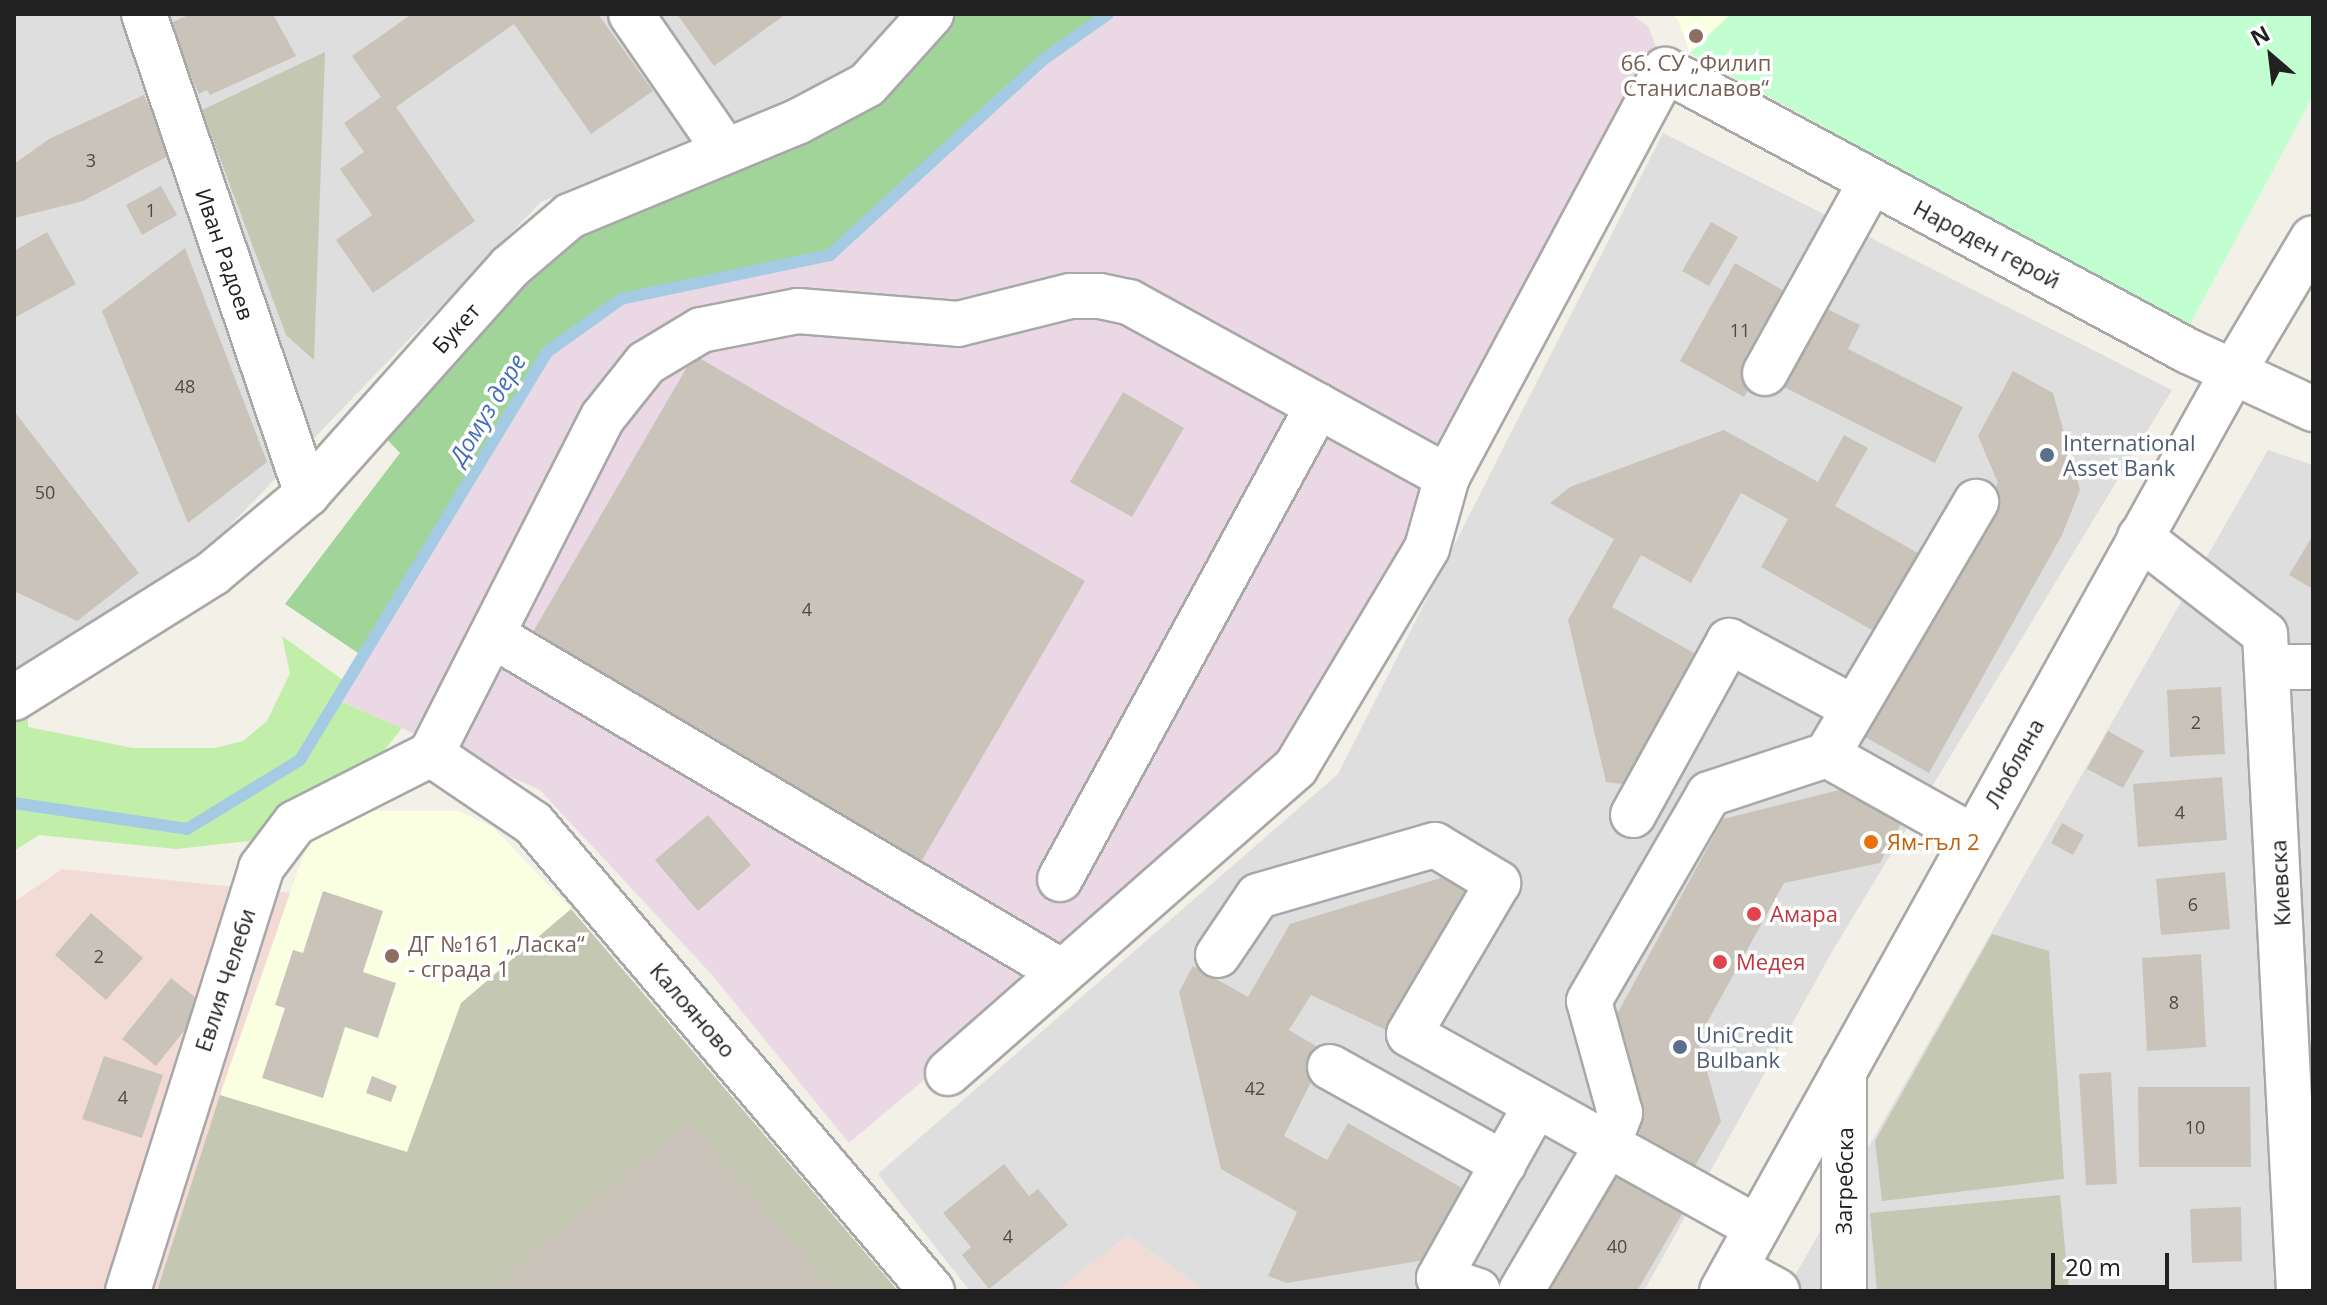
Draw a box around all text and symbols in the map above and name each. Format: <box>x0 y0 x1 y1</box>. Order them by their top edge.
north arrow <box>2231 16 2311 96</box>
text: N <box>2245 17 2275 52</box>
marker: 66. СУ „Филип Станиславов“ <box>1687 27 1705 45</box>
place label: 66. СУ „Филип Станиславов“ <box>1621 49 1771 100</box>
house number: 3 <box>86 149 96 171</box>
street label: Иван Радоев <box>190 185 260 323</box>
street label: Народен герой <box>1909 194 2065 294</box>
house number: 1 <box>146 199 156 221</box>
street label: Букет <box>427 297 485 359</box>
house number: 11 <box>1730 319 1750 341</box>
water label: Домуз дере <box>443 348 531 470</box>
house number: 48 <box>175 375 195 397</box>
place label: International Asset Bank <box>2063 429 2195 480</box>
marker: International Asset Bank <box>2038 446 2056 464</box>
house number: 50 <box>35 481 55 503</box>
house number: 4 <box>802 598 812 620</box>
house number: 2 <box>2191 711 2201 733</box>
street label: Любляна <box>1979 714 2049 812</box>
house number: 4 <box>2175 801 2185 823</box>
place label: Ям-гъл 2 <box>1887 829 1980 855</box>
marker: Ям-гъл 2 <box>1862 833 1880 851</box>
street label: Киевска <box>2265 839 2295 927</box>
house number: 6 <box>2188 893 2198 915</box>
place label: Амара <box>1770 901 1838 927</box>
street label: Евлия Челеби <box>189 905 261 1055</box>
marker: Амара <box>1745 905 1763 923</box>
place label: ДГ №161 „Ласка“ - сграда 1 <box>408 930 585 982</box>
house number: 2 <box>94 945 104 967</box>
marker: ДГ №161 „Ласка“ - сграда 1 <box>383 947 401 965</box>
place label: Медея <box>1736 949 1805 975</box>
marker: Медея <box>1711 953 1729 971</box>
street label: Калояново <box>645 957 741 1063</box>
house number: 8 <box>2169 991 2179 1013</box>
place label: UniCredit Bulbank <box>1696 1021 1793 1072</box>
marker: UniCredit Bulbank <box>1671 1038 1689 1056</box>
house number: 42 <box>1245 1077 1265 1099</box>
house number: 4 <box>118 1086 128 1108</box>
house number: 10 <box>2185 1116 2205 1138</box>
street label: Загребска <box>1830 1127 1858 1235</box>
house number: 4 <box>1003 1225 1013 1247</box>
house number: 40 <box>1607 1235 1627 1257</box>
scale bar <box>2055 1237 2173 1287</box>
text: 20 m <box>2065 1250 2121 1283</box>

